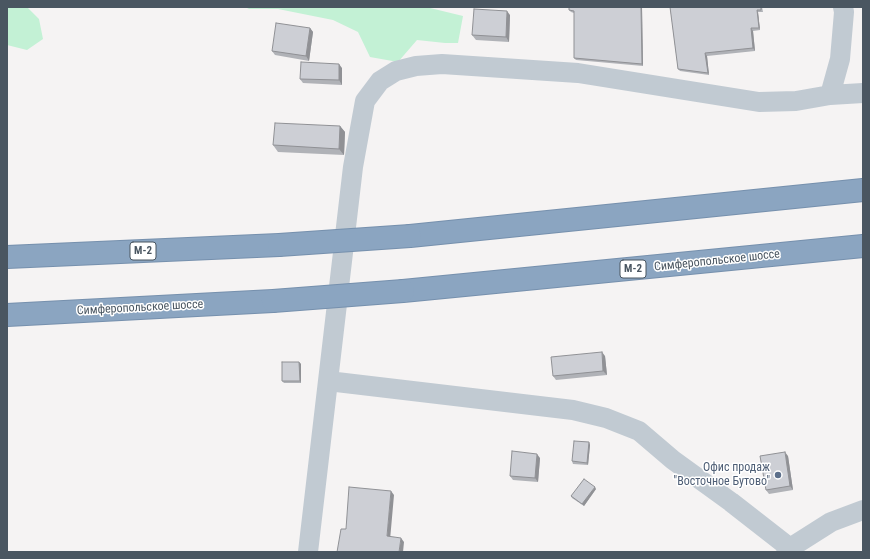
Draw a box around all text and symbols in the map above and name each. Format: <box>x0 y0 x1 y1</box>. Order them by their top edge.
road number: М-2 <box>130 242 156 260</box>
street label: Симферопольское шоссе <box>653 247 781 275</box>
road number: М-2 <box>620 260 646 278</box>
street label: Симферопольское шоссе <box>76 298 204 318</box>
place label: Офис продаж "Восточное Бутово" <box>673 461 770 489</box>
marker: Офис продаж "Восточное Бутово" <box>773 470 783 480</box>

